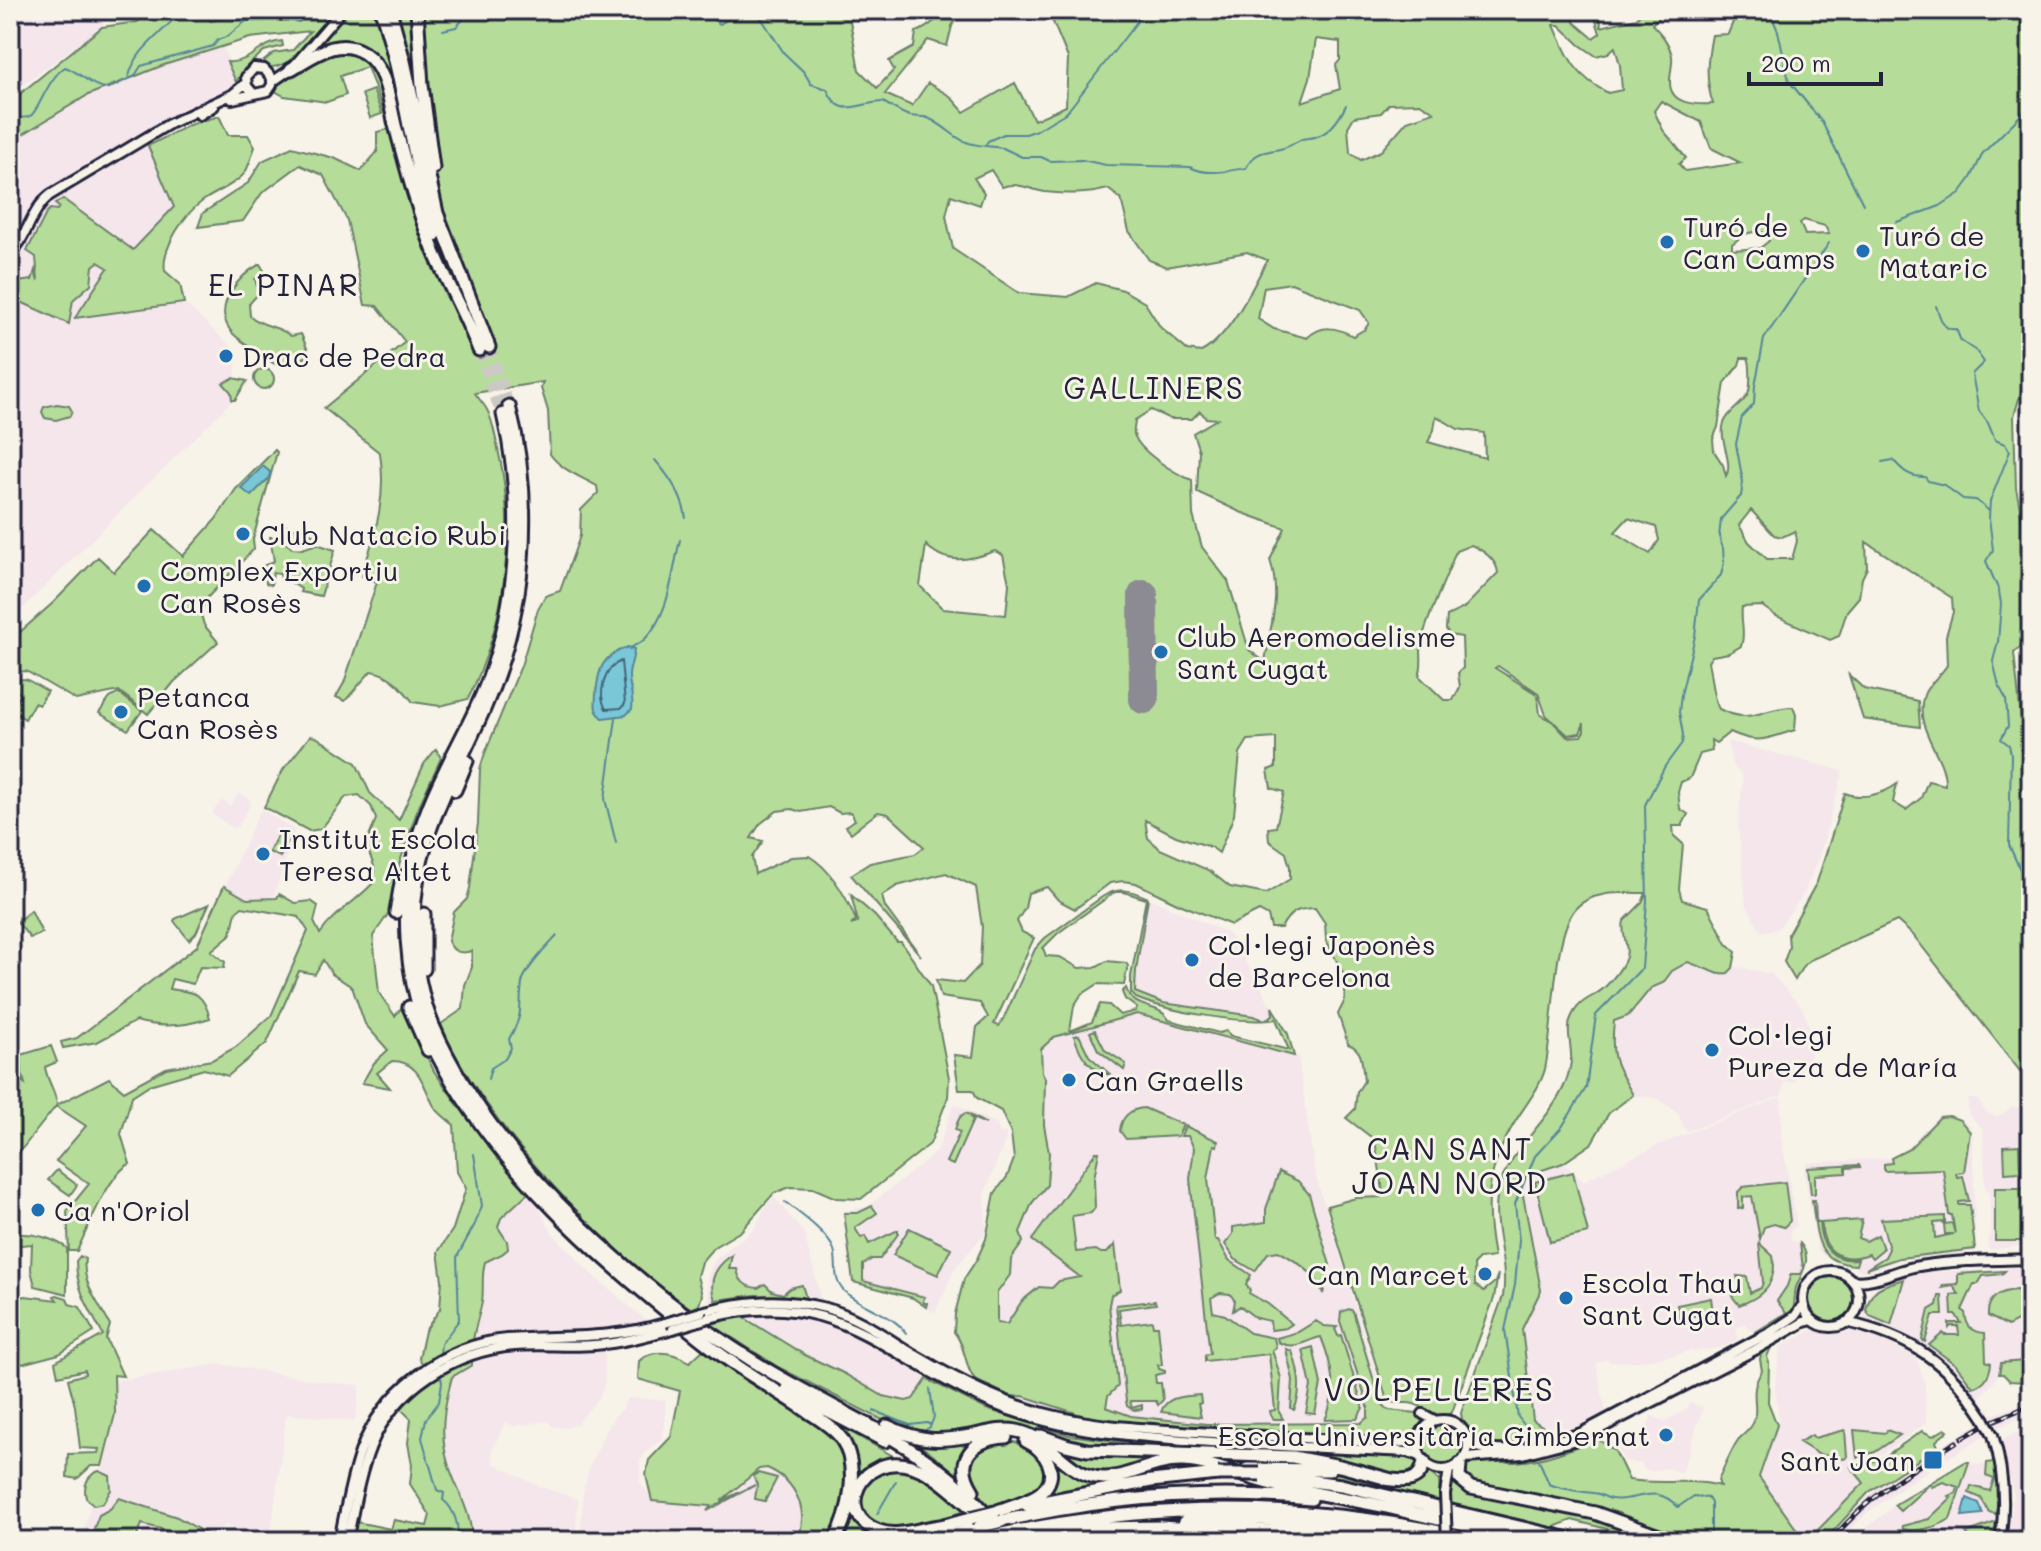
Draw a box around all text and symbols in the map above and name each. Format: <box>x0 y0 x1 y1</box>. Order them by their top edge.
scale bar <box>1749 36 1881 86</box>
text: 200 m <box>1761 47 1831 78</box>
place label: Turó de Can Camps <box>1683 208 1836 276</box>
place label: Turó de Mataric <box>1879 217 1988 285</box>
marker: Turó de Can Camps <box>1658 233 1676 251</box>
marker: Turó de Mataric <box>1854 242 1872 260</box>
district label: EL PINAR <box>208 264 360 304</box>
place label: Drac de Pedra <box>242 338 446 374</box>
marker: Drac de Pedra <box>217 347 235 365</box>
district label: GALLINERS <box>1063 367 1245 407</box>
place label: Club Natacio Rubi <box>259 516 506 552</box>
marker: Club Natacio Rubi <box>234 525 252 543</box>
place label: Complex Exportiu Can Rosès <box>160 552 398 620</box>
marker: Complex Exportiu Can Rosès <box>135 577 153 595</box>
place label: Club Aeromodelisme Sant Cugat <box>1177 618 1456 686</box>
marker: Club Aeromodelisme Sant Cugat <box>1152 643 1170 661</box>
place label: Petanca Can Rosès <box>137 678 279 746</box>
marker: Petanca Can Rosès <box>112 703 130 721</box>
place label: Institut Escola Teresa Altet <box>279 820 477 888</box>
marker: Institut Escola Teresa Altet <box>254 845 272 863</box>
place label: Col·legi Japonès de Barcelona <box>1208 926 1436 994</box>
marker: Col·legi Japonès de Barcelona <box>1183 951 1201 969</box>
place label: Col·legi Pureza de María <box>1728 1016 1958 1084</box>
marker: Col·legi Pureza de María <box>1703 1041 1721 1059</box>
place label: Can Graells <box>1085 1062 1244 1098</box>
marker: Can Graells <box>1060 1071 1078 1089</box>
district label: CAN SANT JOAN NORD <box>1352 1128 1548 1202</box>
place label: Ca n'Oriol <box>54 1192 191 1228</box>
marker: Ca n'Oriol <box>29 1201 47 1219</box>
place label: Can Marcet <box>1307 1256 1469 1292</box>
place label: Escola Thau Sant Cugat <box>1582 1264 1742 1332</box>
marker: Can Marcet <box>1476 1265 1494 1283</box>
marker: Escola Thau Sant Cugat <box>1557 1289 1575 1307</box>
district label: VOLPELLERES <box>1323 1367 1555 1409</box>
place label: Escola Universitària Gimbernat <box>1218 1417 1650 1453</box>
marker: Escola Universitària Gimbernat <box>1657 1426 1675 1444</box>
place label: Sant Joan <box>1780 1442 1915 1478</box>
marker: Sant Joan <box>1922 1449 1944 1471</box>

